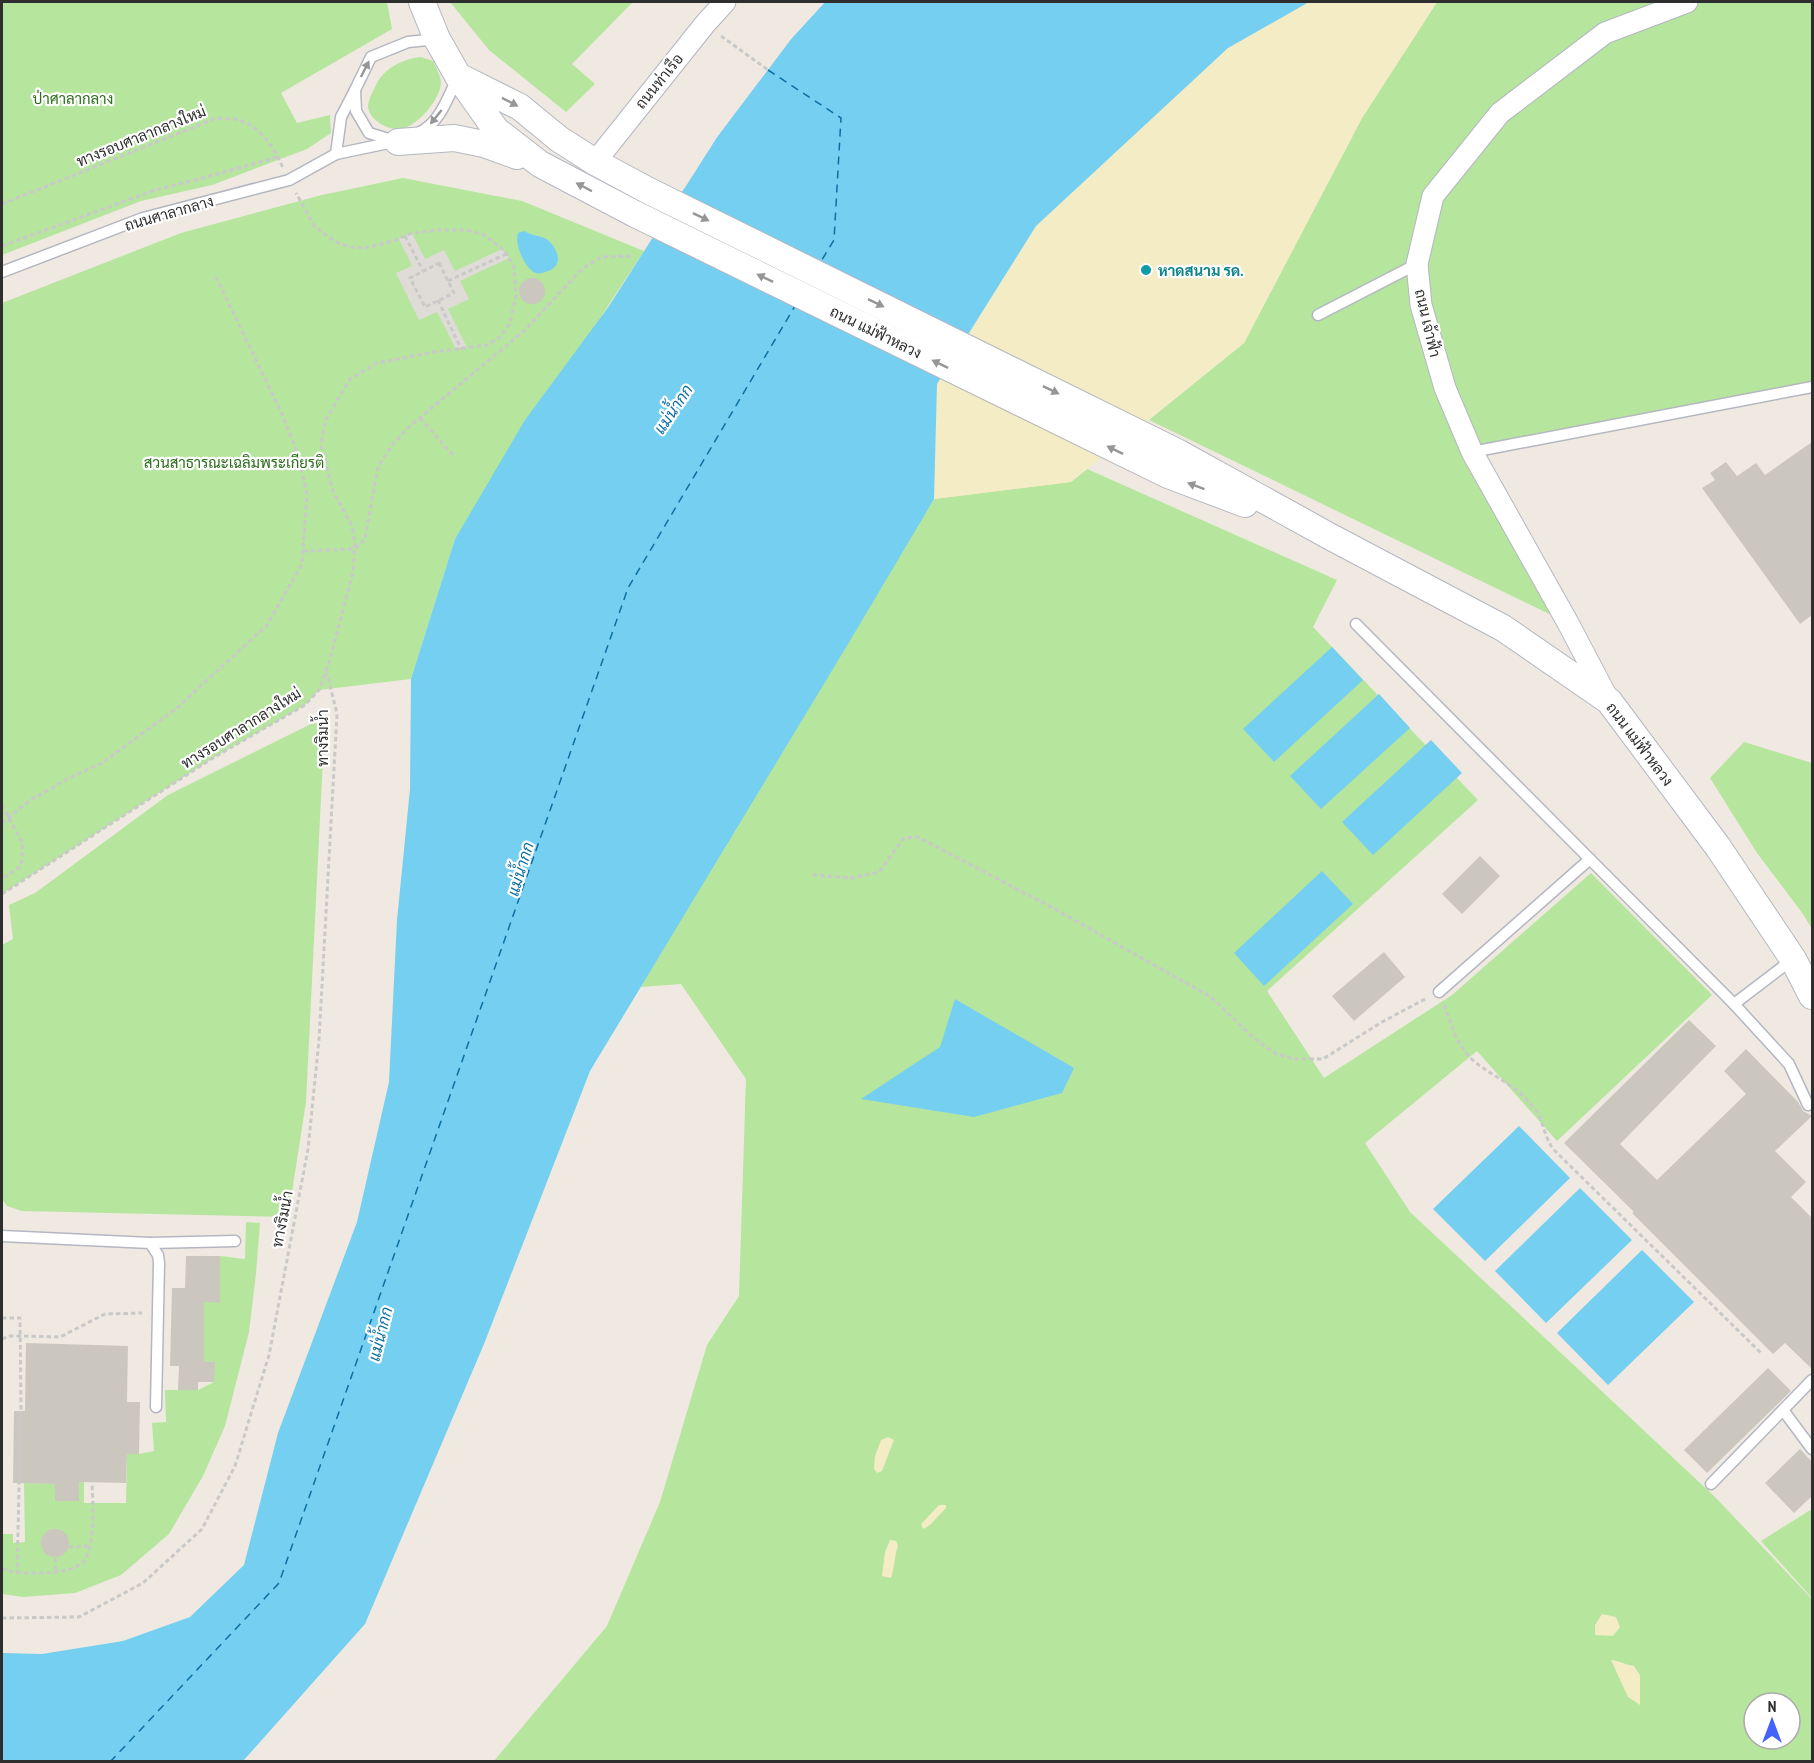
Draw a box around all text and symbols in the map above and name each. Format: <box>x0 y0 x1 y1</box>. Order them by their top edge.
street label: ถนนท่าเรือ <box>631 50 687 112</box>
one-way arrow <box>361 60 370 77</box>
park label: ป่าศาลากลาง <box>33 89 113 108</box>
one-way arrow <box>502 97 519 107</box>
street label: ทางรอบศาลากลางใหม่ <box>74 101 208 171</box>
one-way arrow <box>430 109 443 125</box>
one-way arrow <box>575 182 592 192</box>
street label: ถนนศาลากลาง <box>122 191 216 235</box>
one-way arrow <box>692 211 710 221</box>
place label: หาดสนาม รด. <box>1158 261 1243 280</box>
marker: หาดสนาม รด. <box>1139 263 1153 277</box>
one-way arrow <box>757 273 774 283</box>
street label: ถนน เจ้าฟ้า <box>1411 287 1445 359</box>
one-way arrow <box>867 298 884 308</box>
street label: ถนน แม่ฟ้าหลวง <box>827 302 925 362</box>
one-way arrow <box>932 359 949 368</box>
water label: แม่น้ำกก <box>646 378 697 438</box>
one-way arrow <box>1042 385 1059 394</box>
one-way arrow <box>1107 445 1124 454</box>
park label: สวนสาธารณะเฉลิมพระเกียรติ <box>144 453 324 472</box>
one-way arrow <box>1187 481 1205 490</box>
street label: ทางรอบศาลากลางใหม่ <box>178 683 304 773</box>
street label: ถนน แม่ฟ้าหลวง <box>1602 698 1678 790</box>
street label: ทางริมน้ำ <box>310 709 332 767</box>
water label: แม่น้ำกก <box>499 838 538 898</box>
street label: ทางริมน้ำ <box>264 1189 297 1249</box>
water label: แม่น้ำกก <box>360 1304 396 1363</box>
north arrow <box>1742 1691 1802 1751</box>
text: N <box>1768 1696 1776 1716</box>

